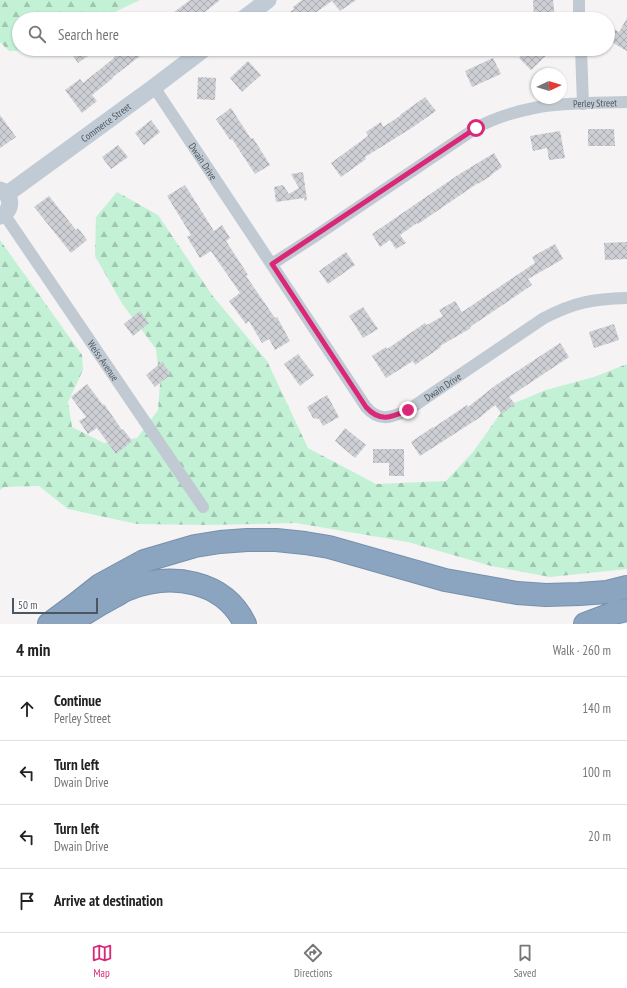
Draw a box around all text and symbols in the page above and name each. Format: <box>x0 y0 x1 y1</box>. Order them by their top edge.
search box <box>12 12 615 56</box>
icon: search <box>26 23 48 45</box>
text: Search here <box>58 25 119 44</box>
north arrow <box>531 68 567 104</box>
street label: Perley Street <box>573 96 617 110</box>
street label: Commerce Street <box>78 100 134 145</box>
route start <box>467 119 485 137</box>
street label: Dwain Drive <box>186 140 220 183</box>
street label: Weiss Avenue <box>85 338 122 384</box>
street label: Dwain Drive <box>422 370 464 404</box>
route end <box>399 401 417 419</box>
scale bar <box>12 596 98 615</box>
text: 50 m <box>18 598 37 612</box>
text: 4 min <box>16 639 50 661</box>
text: Walk · 260 m <box>553 642 611 659</box>
text: Continue <box>54 691 101 710</box>
icon: ahead <box>16 698 38 720</box>
text: 140 m <box>582 700 611 717</box>
text: Perley Street <box>54 710 111 727</box>
text: Turn left <box>54 755 99 774</box>
icon: left <box>16 762 38 784</box>
text: 100 m <box>582 764 611 781</box>
text: Dwain Drive <box>54 774 109 791</box>
text: Turn left <box>54 819 99 838</box>
icon: left <box>16 826 38 848</box>
text: 20 m <box>588 828 611 845</box>
text: Dwain Drive <box>54 838 109 855</box>
icon: arrive <box>16 890 38 912</box>
text: Arrive at destination <box>54 891 163 910</box>
tab: Map <box>91 942 113 980</box>
tab: Directions <box>294 942 332 980</box>
tab: Saved <box>514 942 536 980</box>

